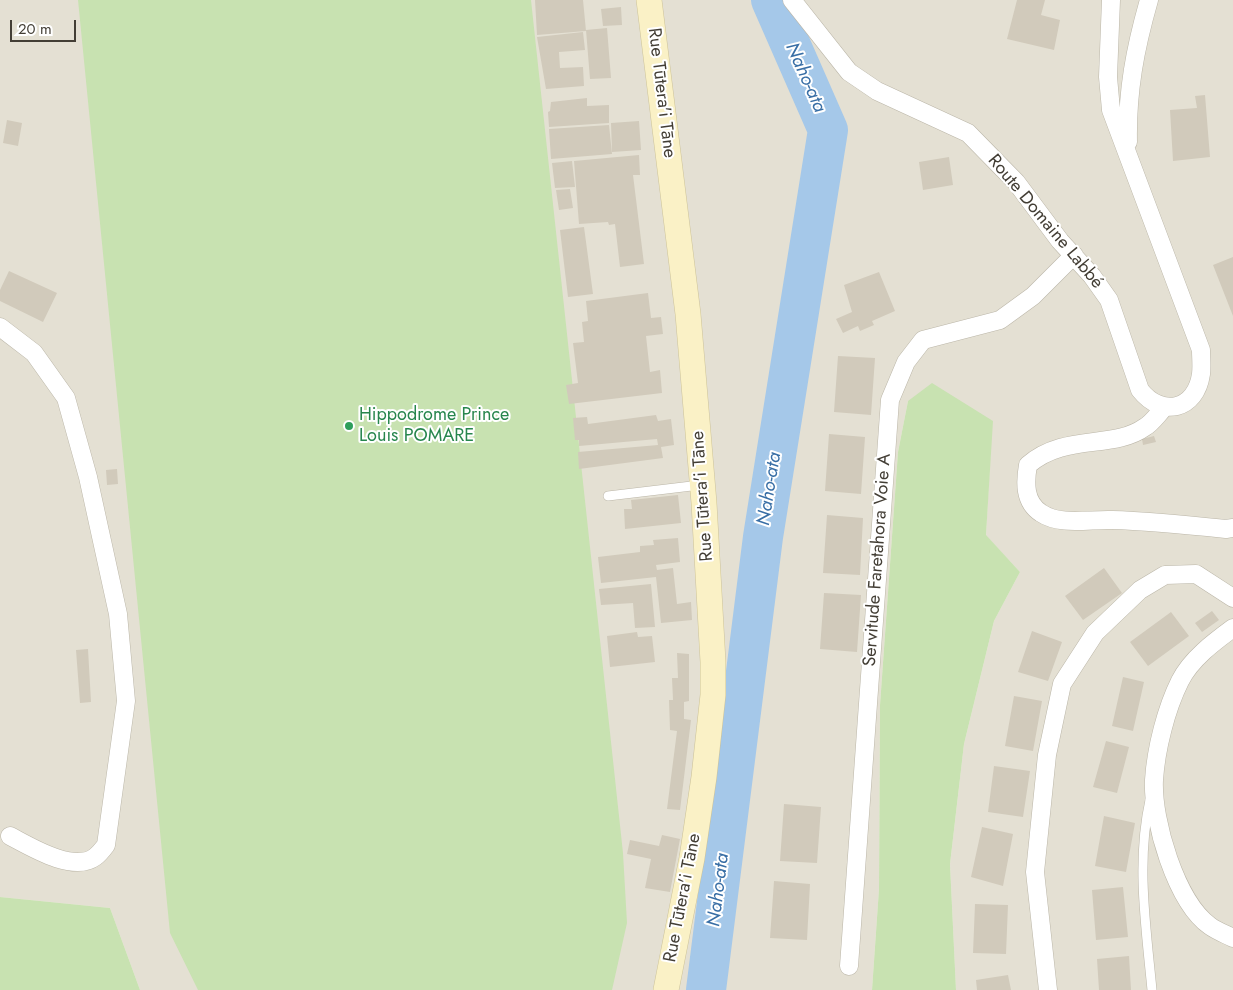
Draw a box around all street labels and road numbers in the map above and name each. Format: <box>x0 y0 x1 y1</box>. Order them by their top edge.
street label: Rue Tūtera'i Tāne <box>642 27 680 159</box>
street label: Route Domaine Labbé <box>983 151 1107 293</box>
street label: Rue Tūtera'i Tāne <box>688 430 718 562</box>
street label: Servitude Faretahora Voie A <box>860 453 896 667</box>
street label: Rue Tūtera'i Tāne <box>660 832 706 964</box>

